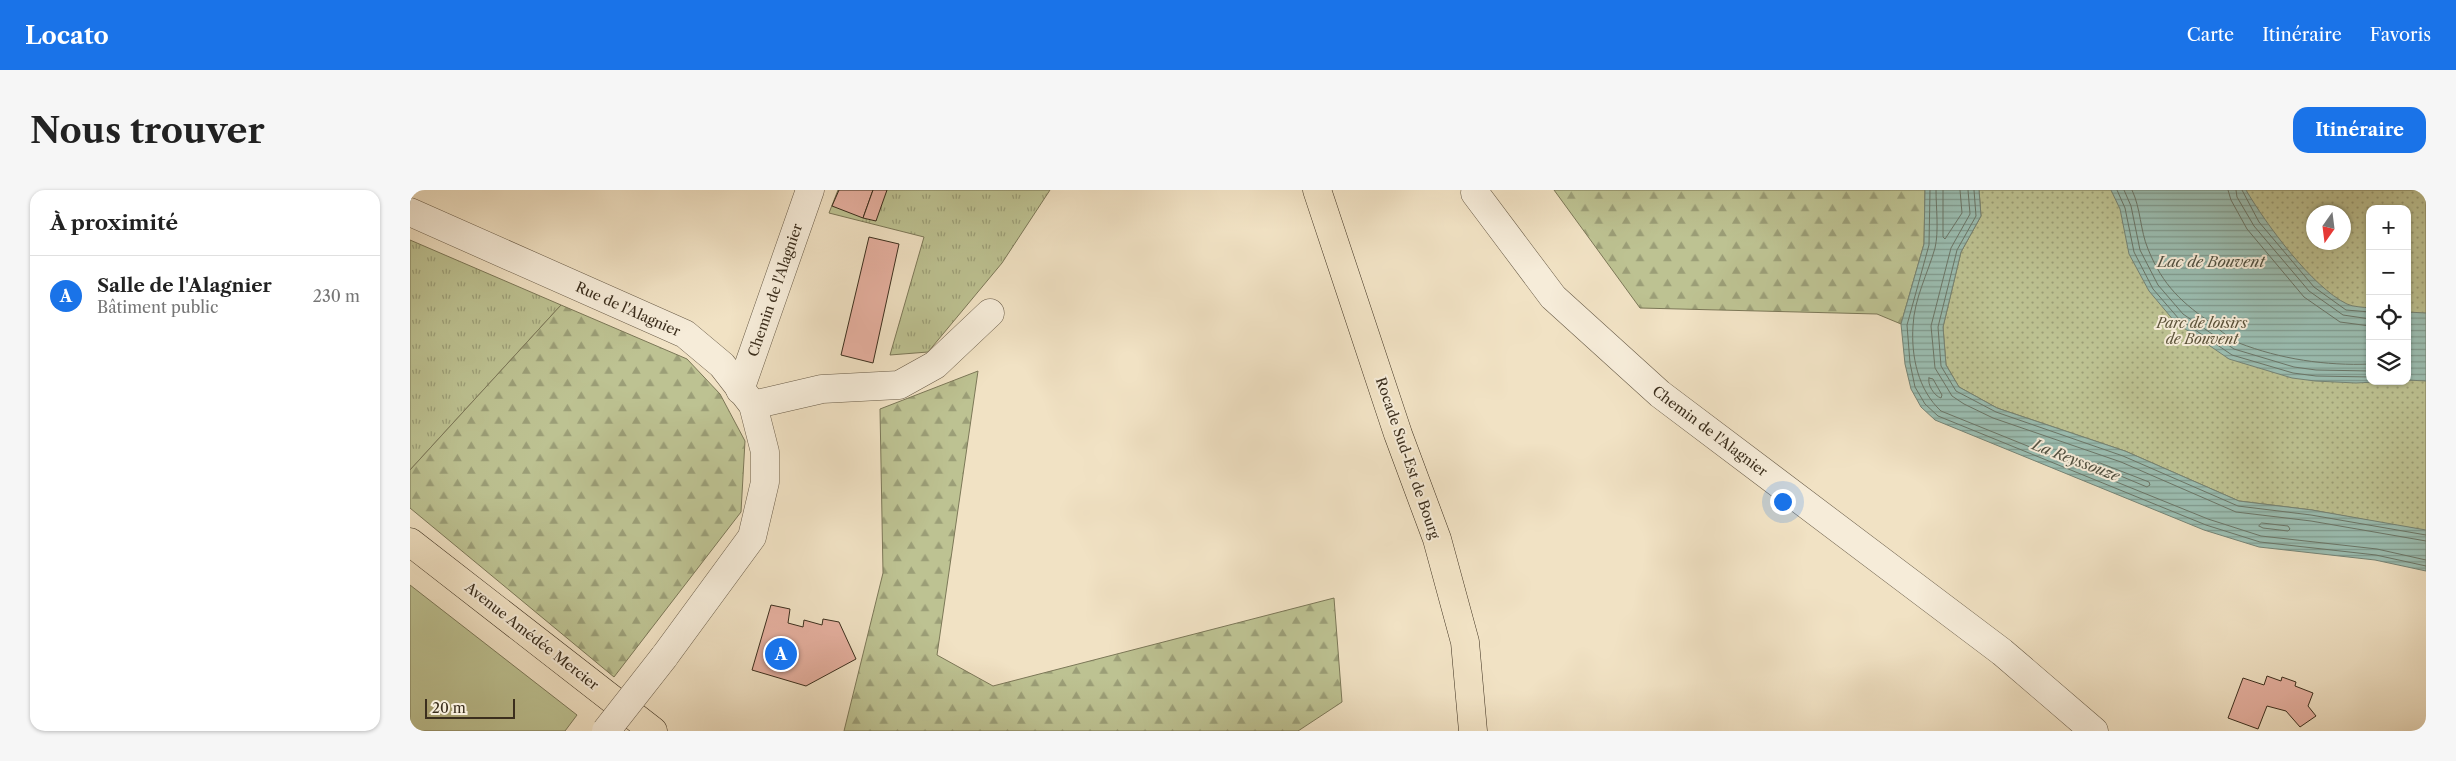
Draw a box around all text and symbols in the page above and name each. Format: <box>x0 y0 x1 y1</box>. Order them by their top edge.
text: Locato <box>25 21 109 50</box>
text: Carte <box>2187 24 2234 46</box>
text: Itinéraire <box>2262 24 2342 46</box>
text: Favoris <box>2370 24 2431 46</box>
button: Itinéraire <box>2293 107 2426 153</box>
text: Nous trouver <box>30 109 265 152</box>
north arrow <box>2306 205 2351 250</box>
map controls <box>2366 205 2411 385</box>
button: + <box>2366 205 2411 250</box>
text: À proximité <box>50 210 178 235</box>
street label: Chemin de l'Alagnier <box>744 221 806 359</box>
button: − <box>2366 250 2411 295</box>
water label: Lac de Bouvent <box>2156 252 2265 271</box>
text: Salle de l'Alagnier <box>97 274 272 297</box>
street label: Rue de l'Alagnier <box>573 278 683 340</box>
text: A <box>60 286 72 306</box>
text: 230 m <box>313 286 360 306</box>
button: locate <box>2366 295 2411 340</box>
text: Bâtiment public <box>97 297 218 317</box>
park label: Parc de loisirs de Bouvent <box>2156 314 2248 348</box>
button: layers <box>2366 340 2411 385</box>
street label: Rocade Sud-Est de Bourg <box>1372 375 1444 542</box>
street label: Chemin de l'Alagnier <box>1649 382 1771 480</box>
water label: La Reyssouze <box>2029 434 2123 486</box>
your location <box>1770 489 1796 515</box>
street label: Avenue Amédée Mercier <box>461 578 603 694</box>
pin: A <box>765 635 797 673</box>
scale bar <box>425 696 515 719</box>
text: 20 m <box>432 699 466 717</box>

